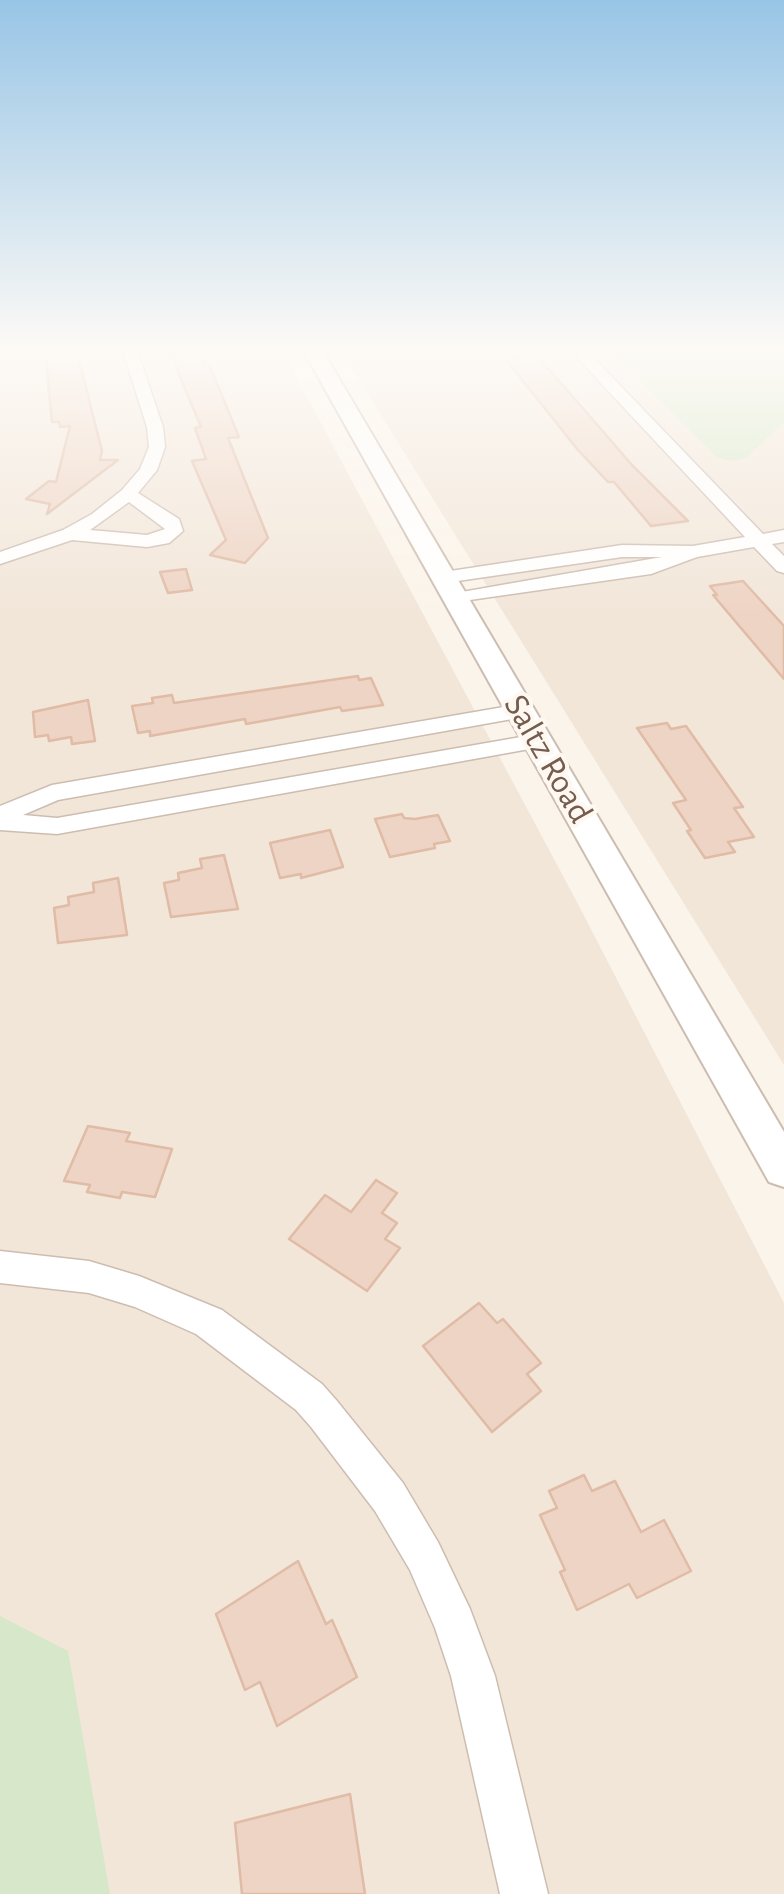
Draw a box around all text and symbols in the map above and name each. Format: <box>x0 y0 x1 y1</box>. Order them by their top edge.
street label: Saltz Road <box>494 687 602 831</box>

